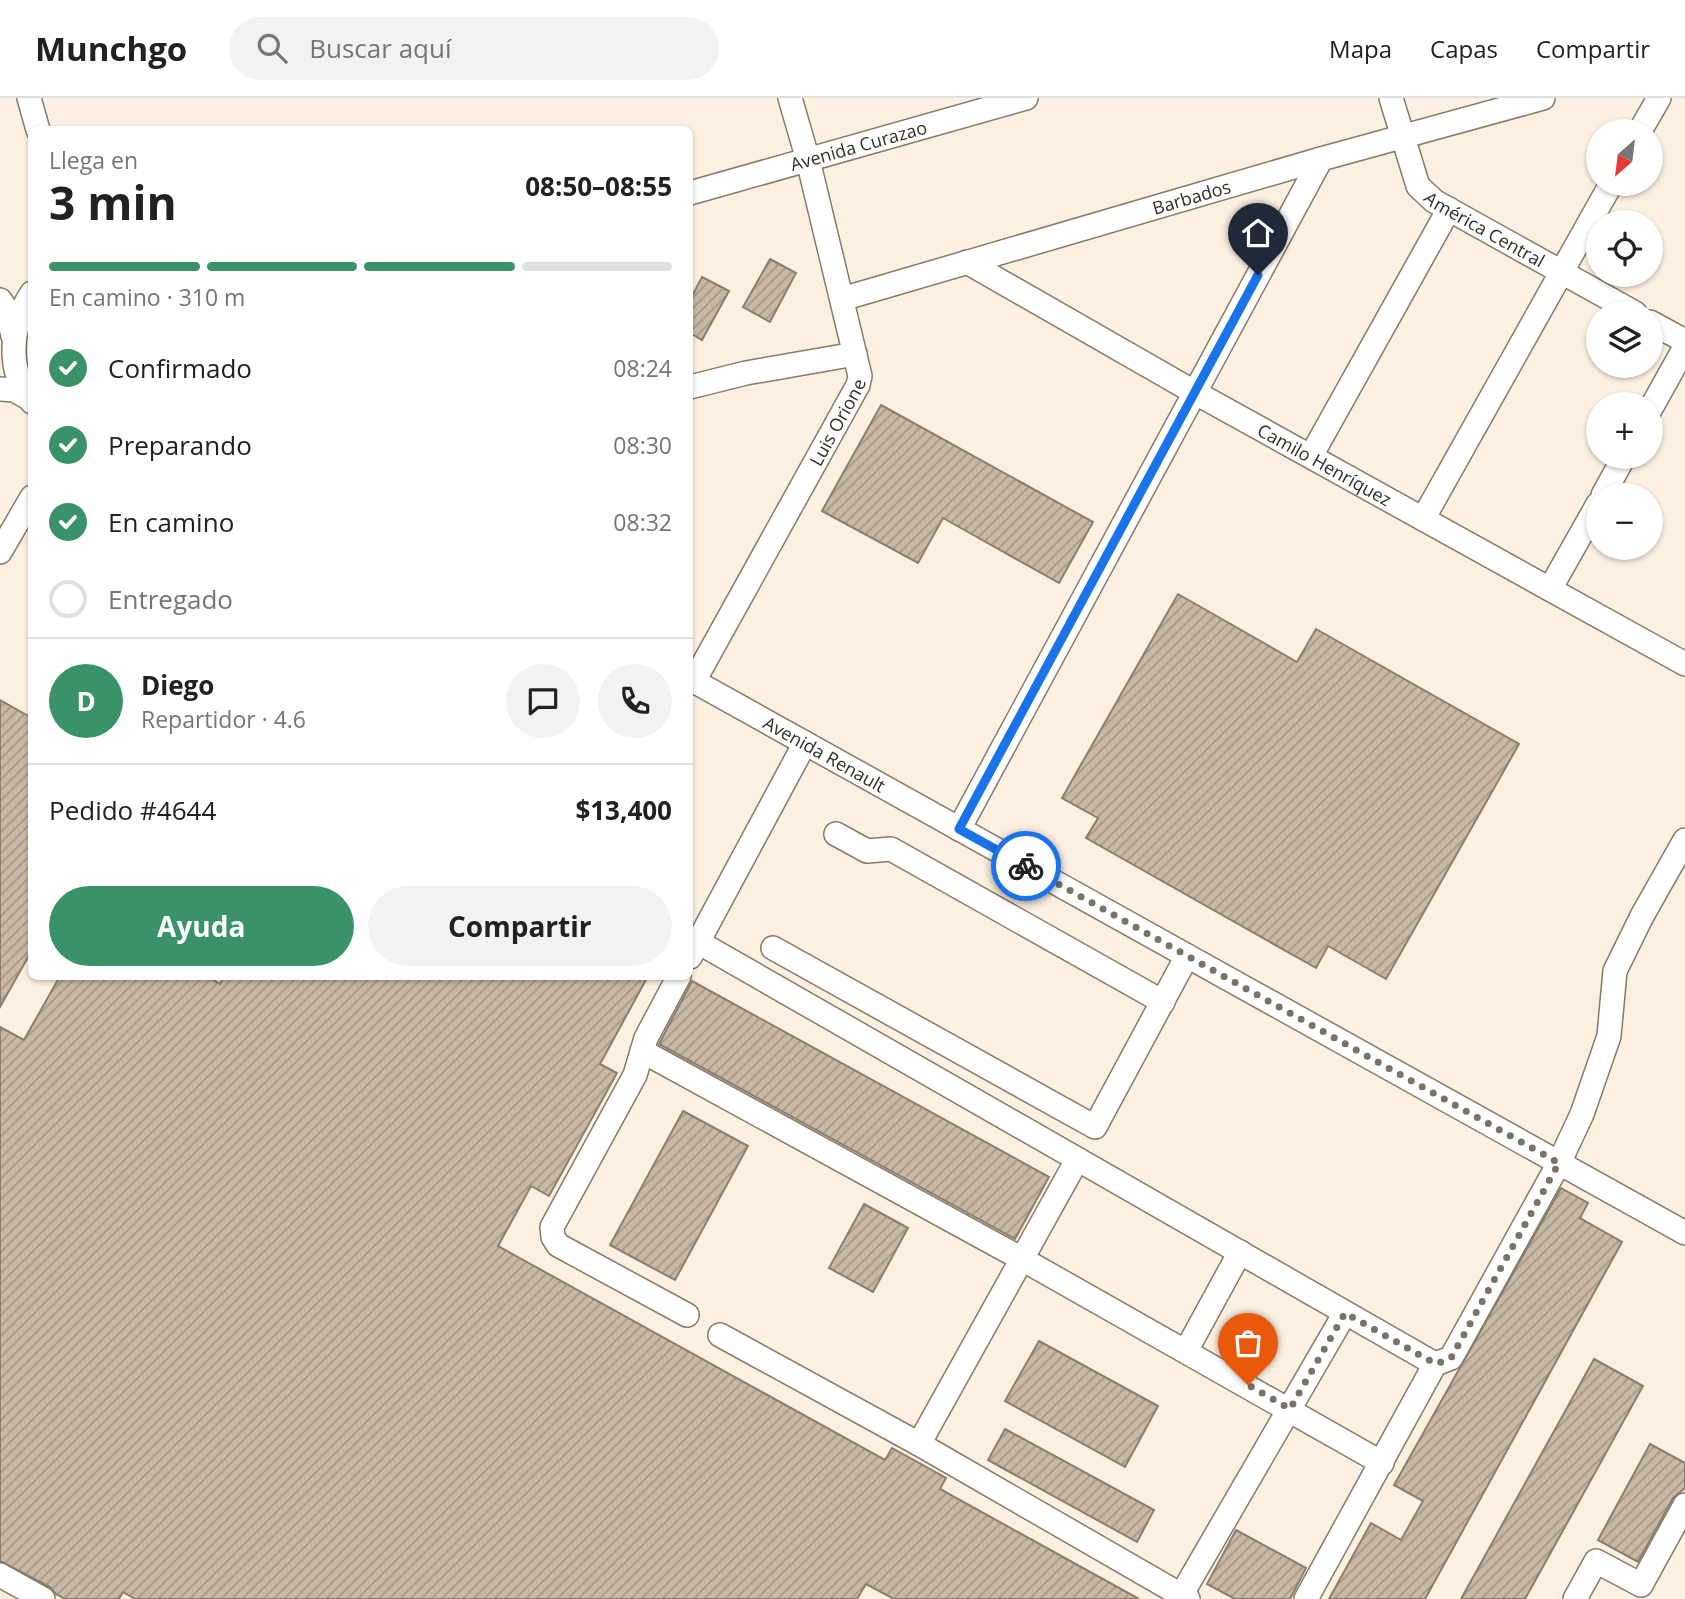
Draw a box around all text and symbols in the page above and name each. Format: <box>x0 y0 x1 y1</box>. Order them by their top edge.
search box <box>229 17 719 80</box>
text: Munchgo <box>35 26 187 71</box>
icon: search <box>253 29 291 67</box>
text: Buscar aquí <box>309 30 452 66</box>
text: Mapa <box>1329 32 1392 65</box>
text: Capas <box>1430 32 1498 65</box>
text: Compartir <box>1536 32 1650 65</box>
street label: Avenida Curazao <box>787 115 929 176</box>
north arrow <box>1586 119 1662 196</box>
map controls <box>1586 119 1663 560</box>
text: Llega en <box>49 144 138 176</box>
text: 08:50–08:55 <box>525 168 672 204</box>
text: 3 min <box>49 171 177 233</box>
street label: Barbados <box>1149 174 1233 220</box>
street label: América Central <box>1419 186 1549 272</box>
pin <box>1228 203 1288 275</box>
button: locate <box>1586 210 1663 287</box>
icon: home <box>1239 214 1277 252</box>
text: En camino · 310 m <box>49 281 245 313</box>
button: layers <box>1586 301 1663 378</box>
icon: check <box>49 349 87 387</box>
text: Confirmado <box>108 350 252 386</box>
text: 08:24 <box>613 352 672 384</box>
street label: Luis Orione <box>804 377 871 470</box>
button: + <box>1586 392 1663 469</box>
street label: Camilo Henríquez <box>1253 418 1396 511</box>
icon: check <box>49 426 87 464</box>
text: Preparando <box>108 427 252 463</box>
text: 08:30 <box>613 429 672 461</box>
button: − <box>1586 483 1663 560</box>
icon: check <box>49 503 87 541</box>
text: En camino <box>108 504 234 540</box>
text: 08:32 <box>613 506 672 538</box>
text: Entregado <box>108 581 233 617</box>
button: chat <box>506 664 580 738</box>
button: phone <box>598 664 672 738</box>
text: Diego <box>141 667 214 703</box>
text: D <box>76 683 96 719</box>
text: Repartidor · 4.6 <box>141 703 306 735</box>
street label: Avenida Renault <box>759 710 890 798</box>
text: Pedido #4644 <box>49 792 216 828</box>
text: $13,400 <box>575 792 672 828</box>
courier <box>991 831 1061 901</box>
icon: bike <box>1007 847 1045 885</box>
button: Ayuda <box>49 886 354 966</box>
button: Compartir <box>368 886 672 966</box>
pin <box>1218 1313 1278 1385</box>
icon: bag <box>1229 1324 1267 1362</box>

